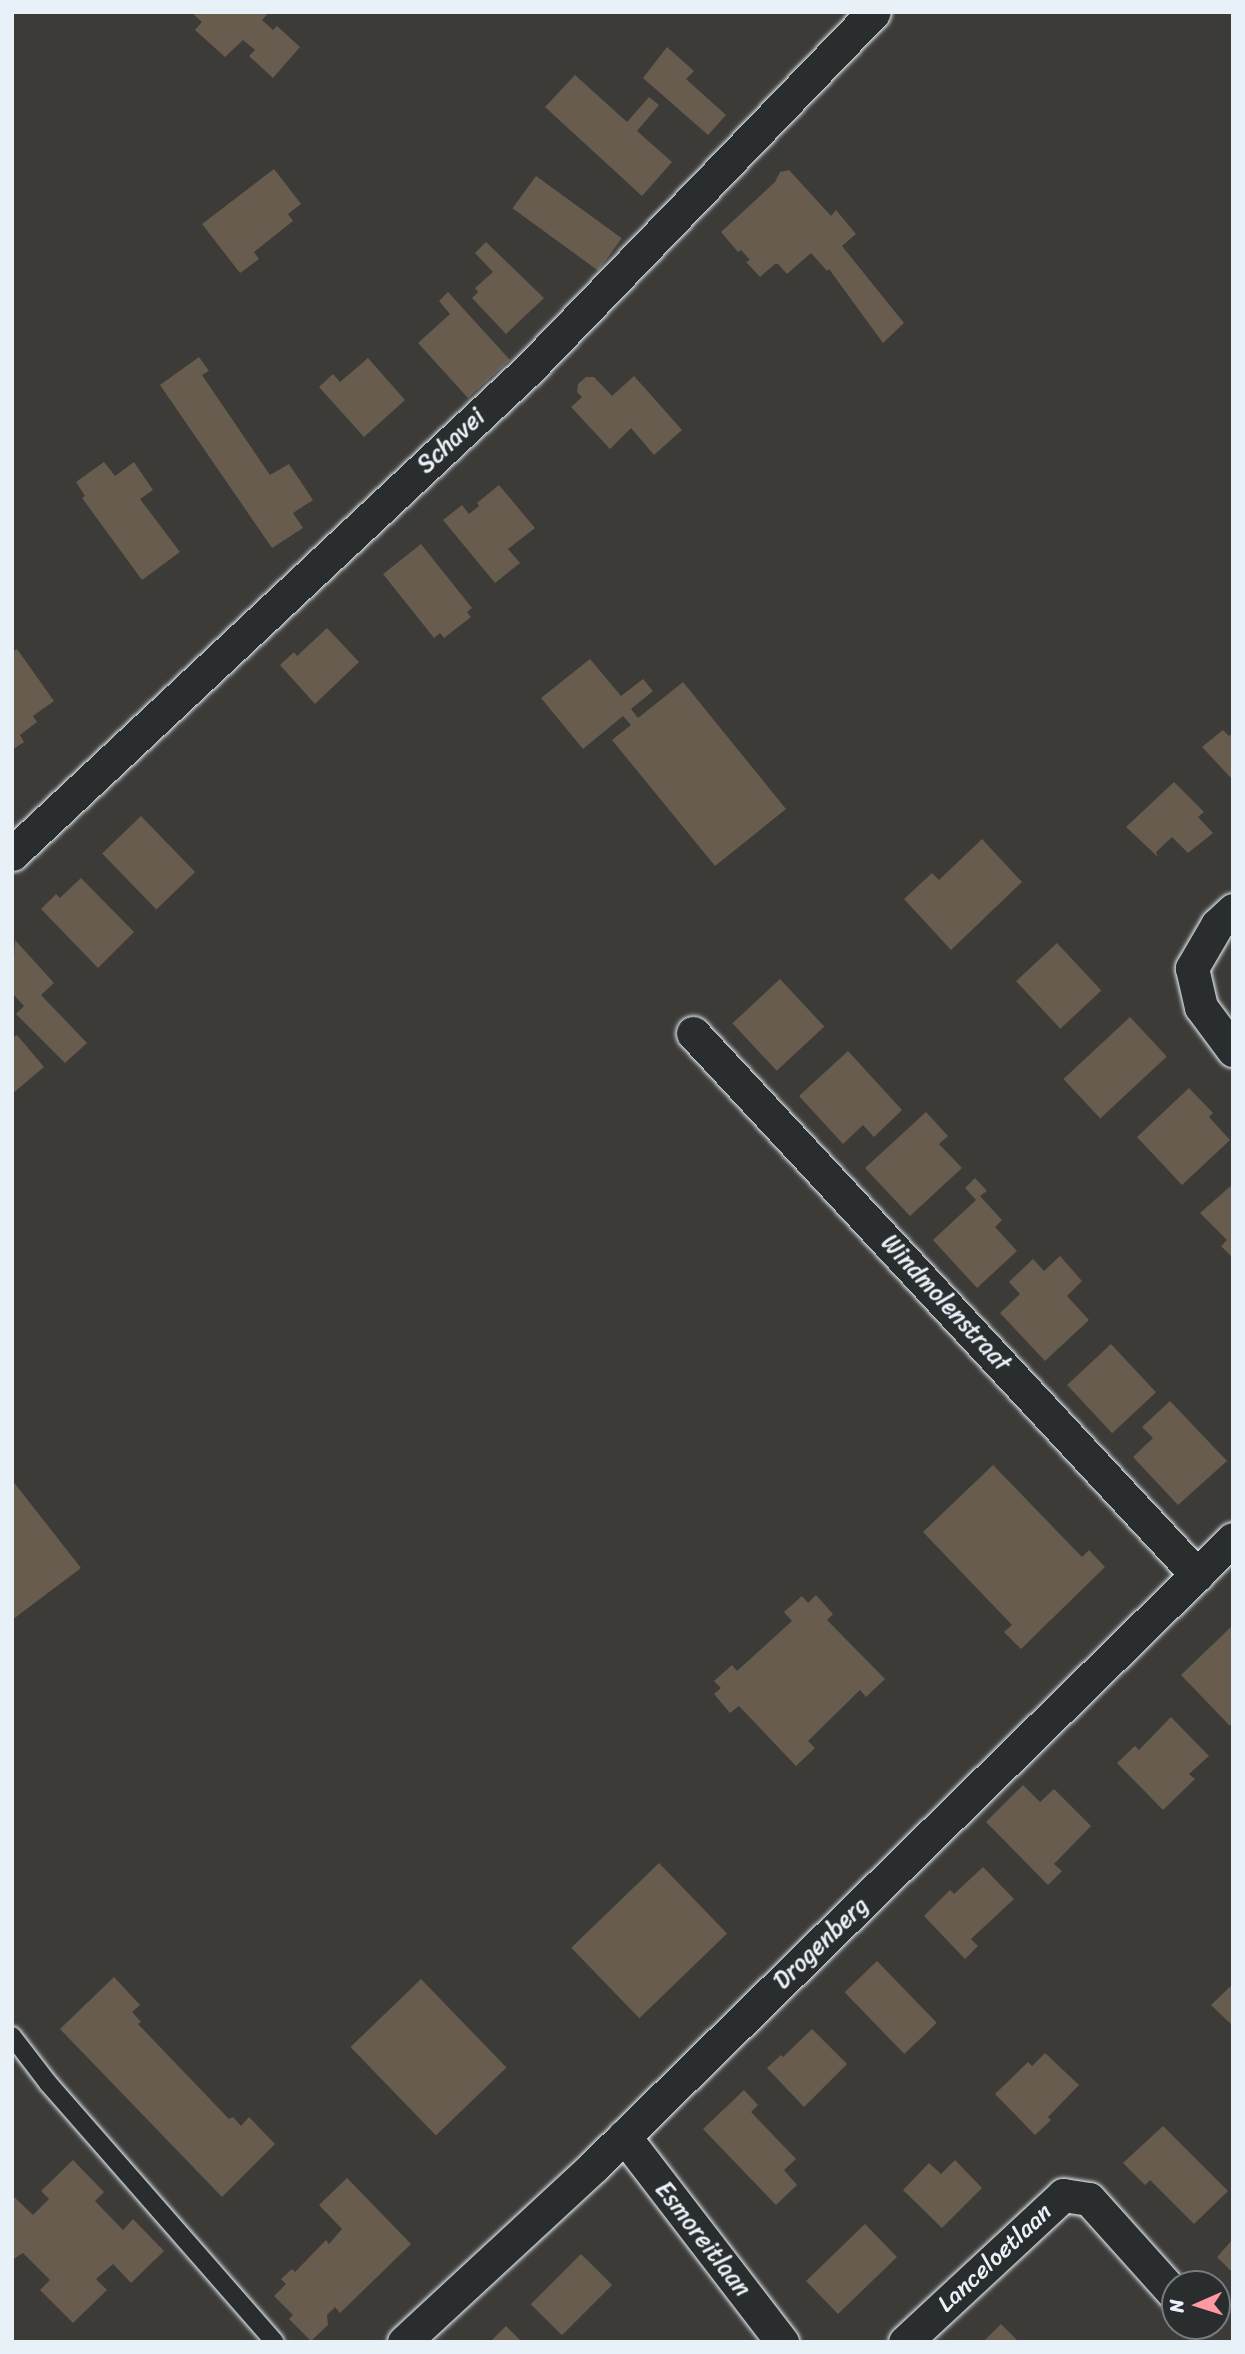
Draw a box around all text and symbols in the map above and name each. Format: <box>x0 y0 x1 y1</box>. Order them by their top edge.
street label: Schavei <box>411 403 491 479</box>
street label: Windmolenstraat <box>875 1229 1017 1377</box>
street label: Drogenberg <box>768 1891 874 1995</box>
street label: Esmoreitlaan <box>649 2176 757 2302</box>
street label: Lanceloetlaan <box>932 2198 1058 2318</box>
north arrow <box>1161 2270 1231 2340</box>
text: N <box>1160 2299 1193 2313</box>

